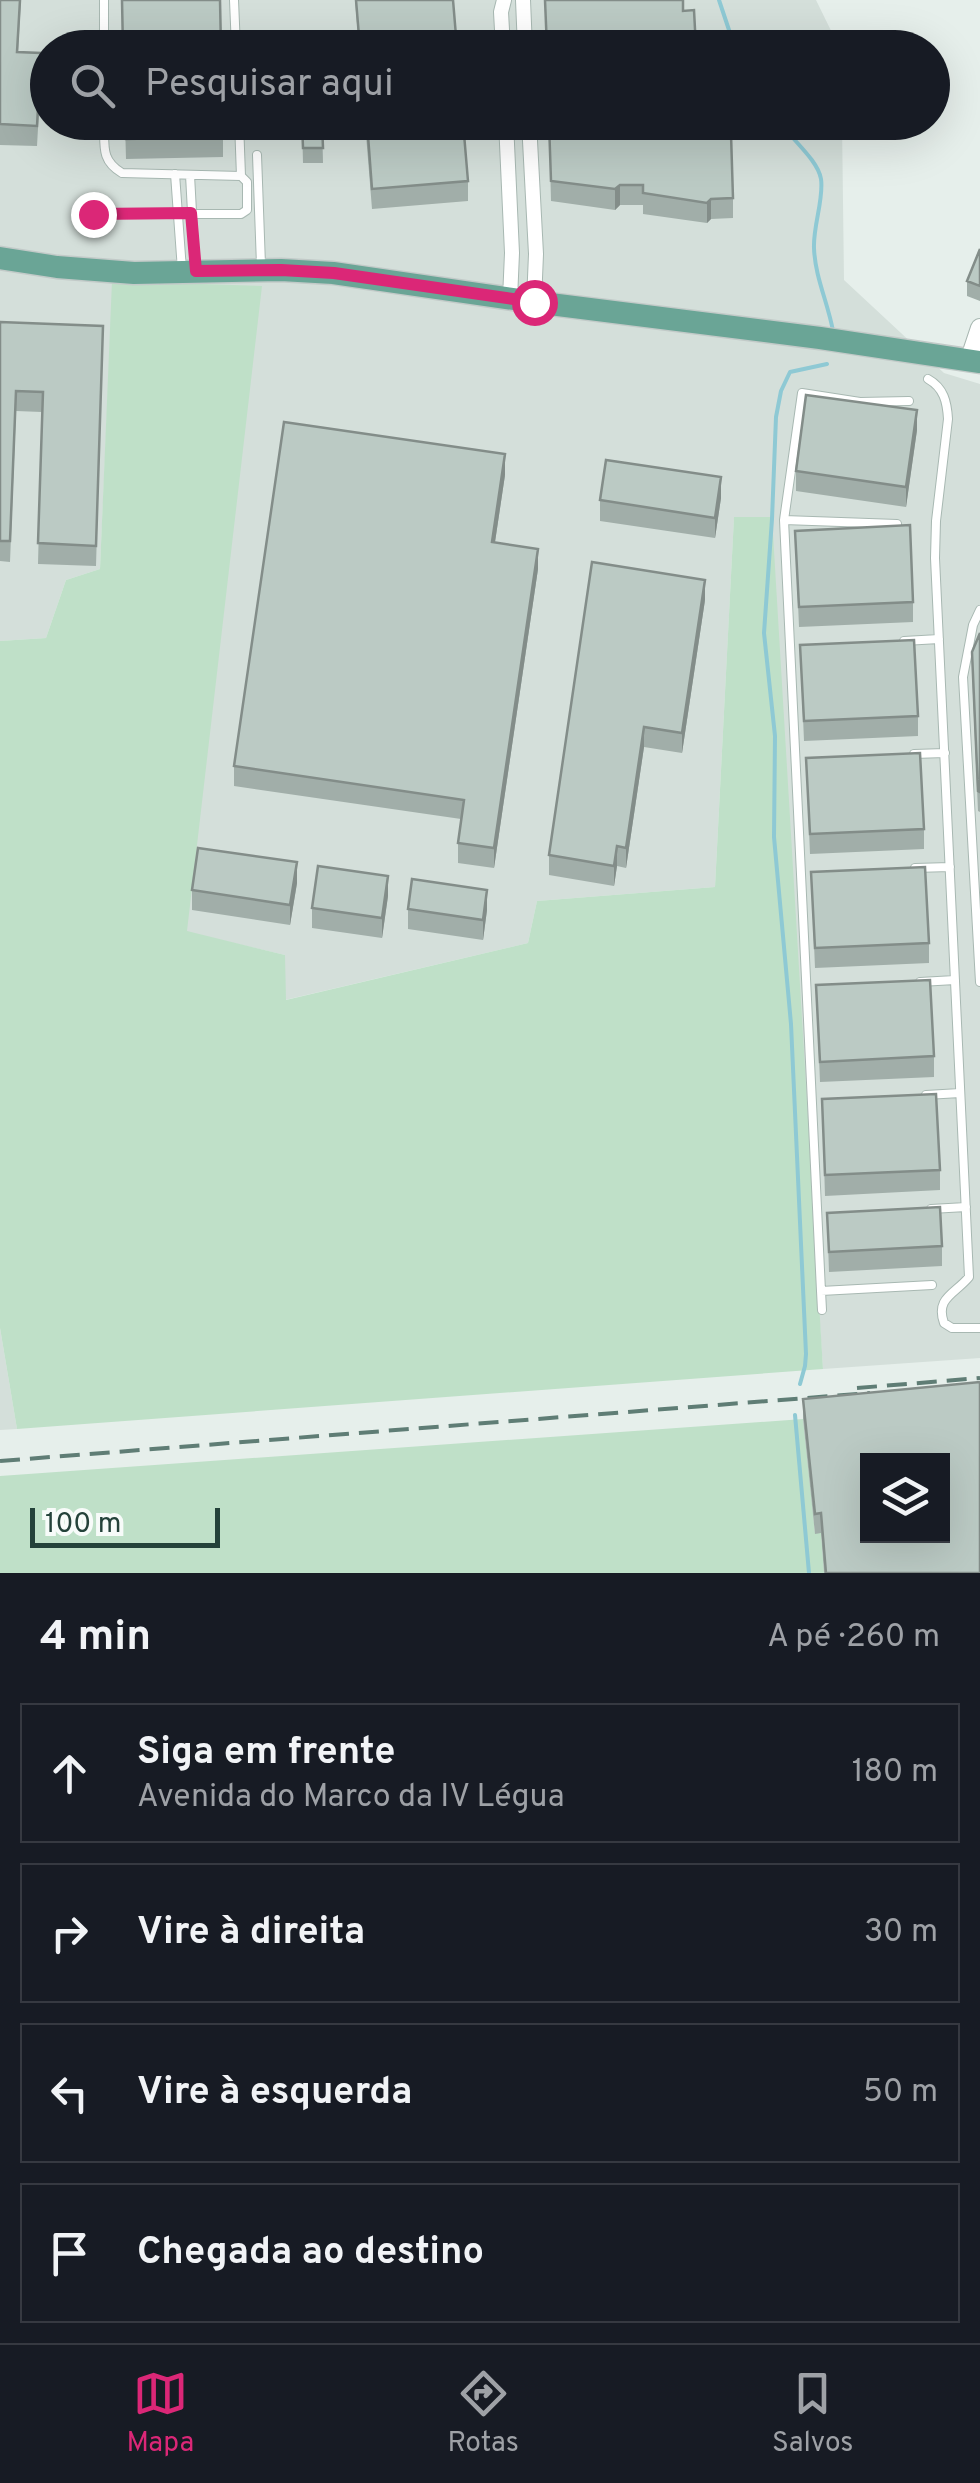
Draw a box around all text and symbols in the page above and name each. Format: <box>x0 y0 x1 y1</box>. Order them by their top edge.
search box <box>30 30 950 140</box>
icon: search <box>65 58 120 113</box>
text: Pesquisar aqui <box>145 61 394 110</box>
route end <box>71 192 117 238</box>
route start <box>512 280 558 326</box>
map controls <box>860 1453 950 1543</box>
button: layers <box>860 1453 950 1543</box>
scale bar <box>30 1503 220 1548</box>
text: 100 m <box>45 1507 121 1543</box>
text: 4 min <box>40 1612 151 1665</box>
text: A pé · 260 m <box>767 1618 940 1658</box>
text: Siga em frente <box>137 1729 396 1778</box>
icon: ahead <box>42 1746 97 1801</box>
text: 180 m <box>852 1753 938 1793</box>
text: Avenida do Marco da IV Légua <box>137 1778 565 1818</box>
icon: right <box>42 1906 97 1961</box>
text: Vire à direita <box>137 1909 365 1958</box>
text: 30 m <box>864 1913 938 1953</box>
icon: left <box>42 2066 97 2121</box>
text: Vire à esquerda <box>137 2069 412 2118</box>
text: 50 m <box>863 2073 938 2113</box>
icon: arrive <box>42 2226 97 2281</box>
text: Chegada ao destino <box>137 2229 484 2278</box>
tab: Mapa <box>127 2366 194 2462</box>
tab: Rotas <box>447 2366 519 2462</box>
tab: Salvos <box>772 2366 853 2462</box>

